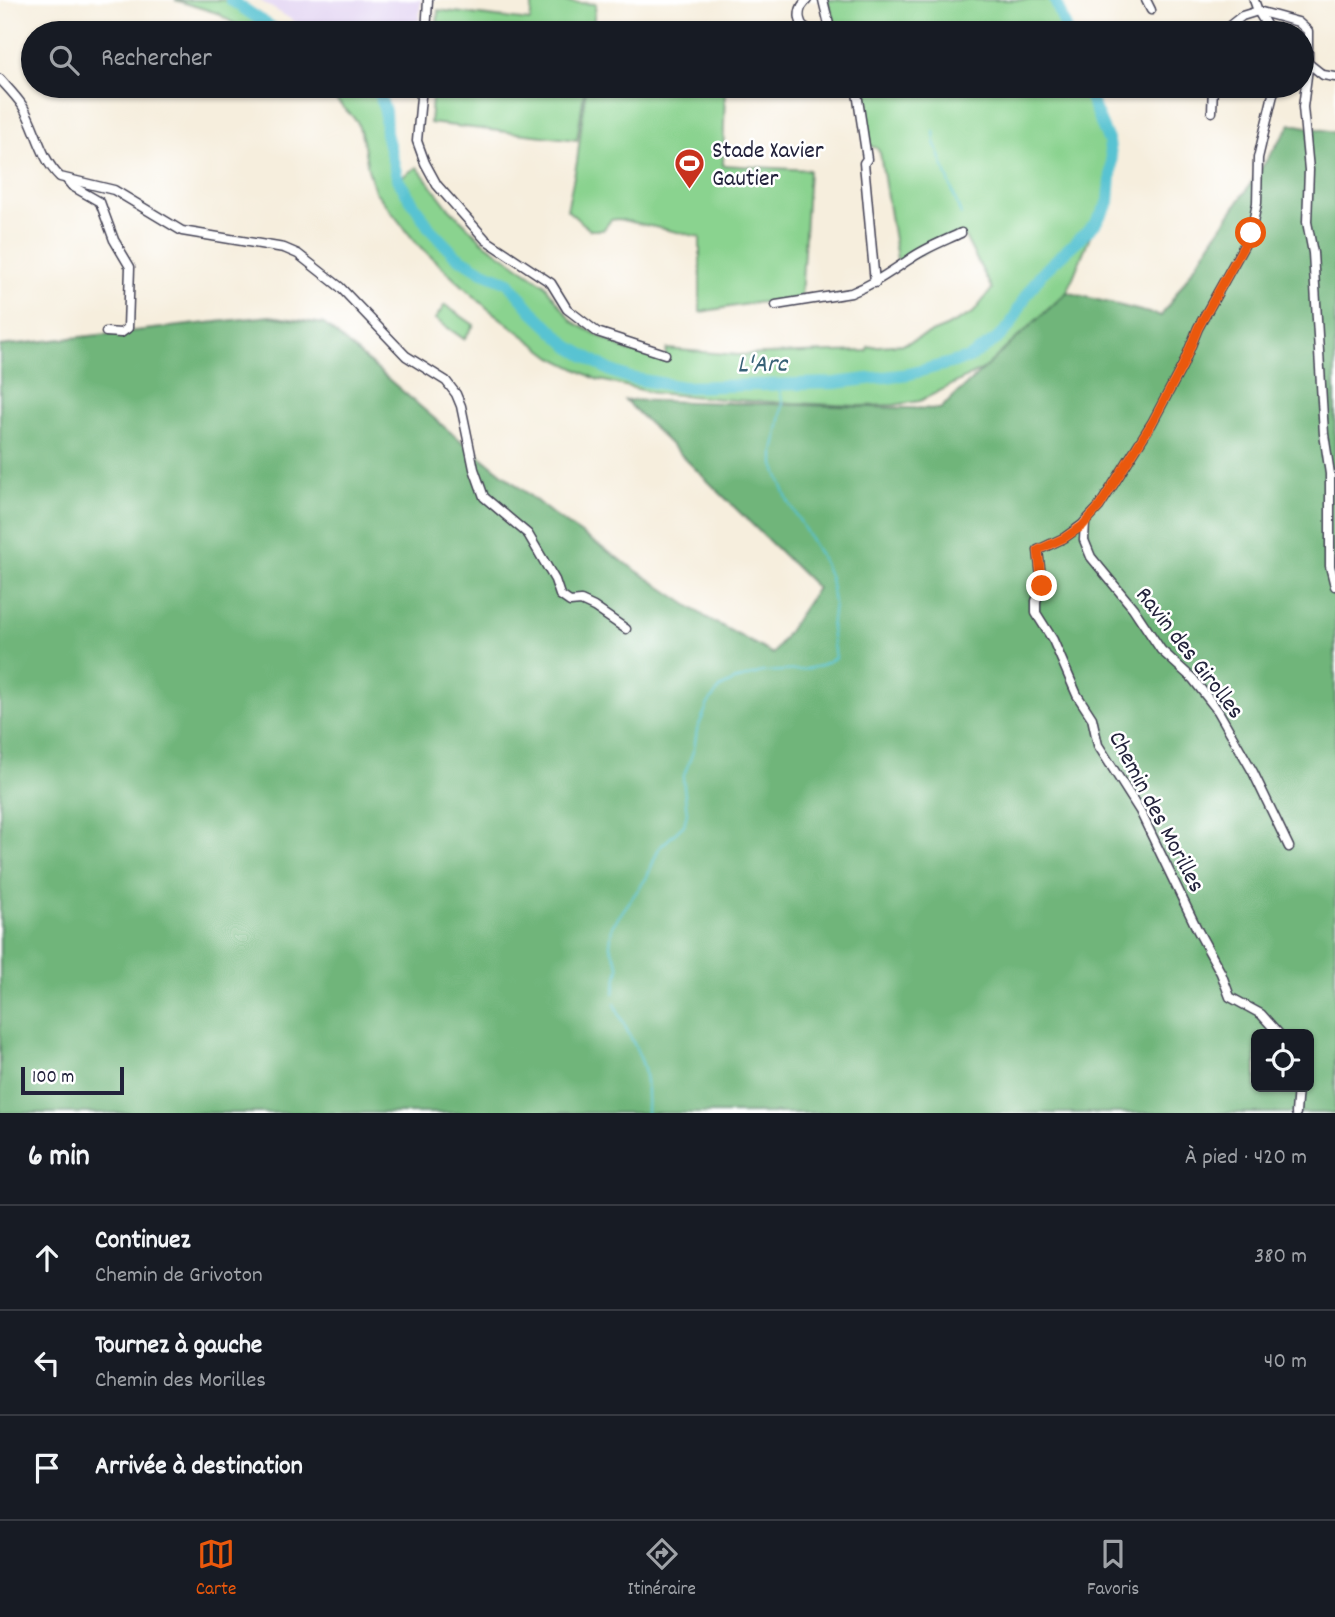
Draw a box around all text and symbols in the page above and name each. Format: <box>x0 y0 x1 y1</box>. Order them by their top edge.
search box <box>21 21 1314 98</box>
icon: search <box>45 41 83 79</box>
text: Rechercher <box>101 41 212 78</box>
place label: Stade Xavier Gautier <box>712 135 824 197</box>
sports icon: Stade Xavier Gautier <box>672 146 706 190</box>
route start <box>1235 217 1266 248</box>
water label: L'Arc <box>737 347 789 384</box>
route end <box>1026 570 1057 601</box>
street label: Ravin des Girolles <box>1126 581 1251 727</box>
street label: Chemin des Morilles <box>1098 726 1212 899</box>
map controls <box>1251 1029 1314 1092</box>
button: locate <box>1251 1029 1314 1092</box>
scale bar <box>21 1064 124 1096</box>
text: 100 m <box>32 1065 74 1092</box>
text: 6 min <box>28 1137 90 1180</box>
text: À pied · 420 m <box>1185 1142 1307 1175</box>
text: Continuez <box>95 1223 190 1260</box>
icon: ahead <box>28 1239 66 1277</box>
text: 380 m <box>1254 1241 1307 1274</box>
text: Chemin de Grivoton <box>95 1260 263 1293</box>
text: Tournez à gauche <box>95 1328 262 1365</box>
icon: left <box>28 1344 66 1382</box>
text: 40 m <box>1264 1346 1307 1379</box>
text: Chemin des Morilles <box>95 1365 266 1398</box>
icon: arrive <box>28 1449 66 1487</box>
text: Arrivée à destination <box>95 1449 303 1486</box>
tab: Carte <box>196 1535 236 1604</box>
tab: Itinéraire <box>628 1535 696 1604</box>
tab: Favoris <box>1087 1535 1139 1604</box>

